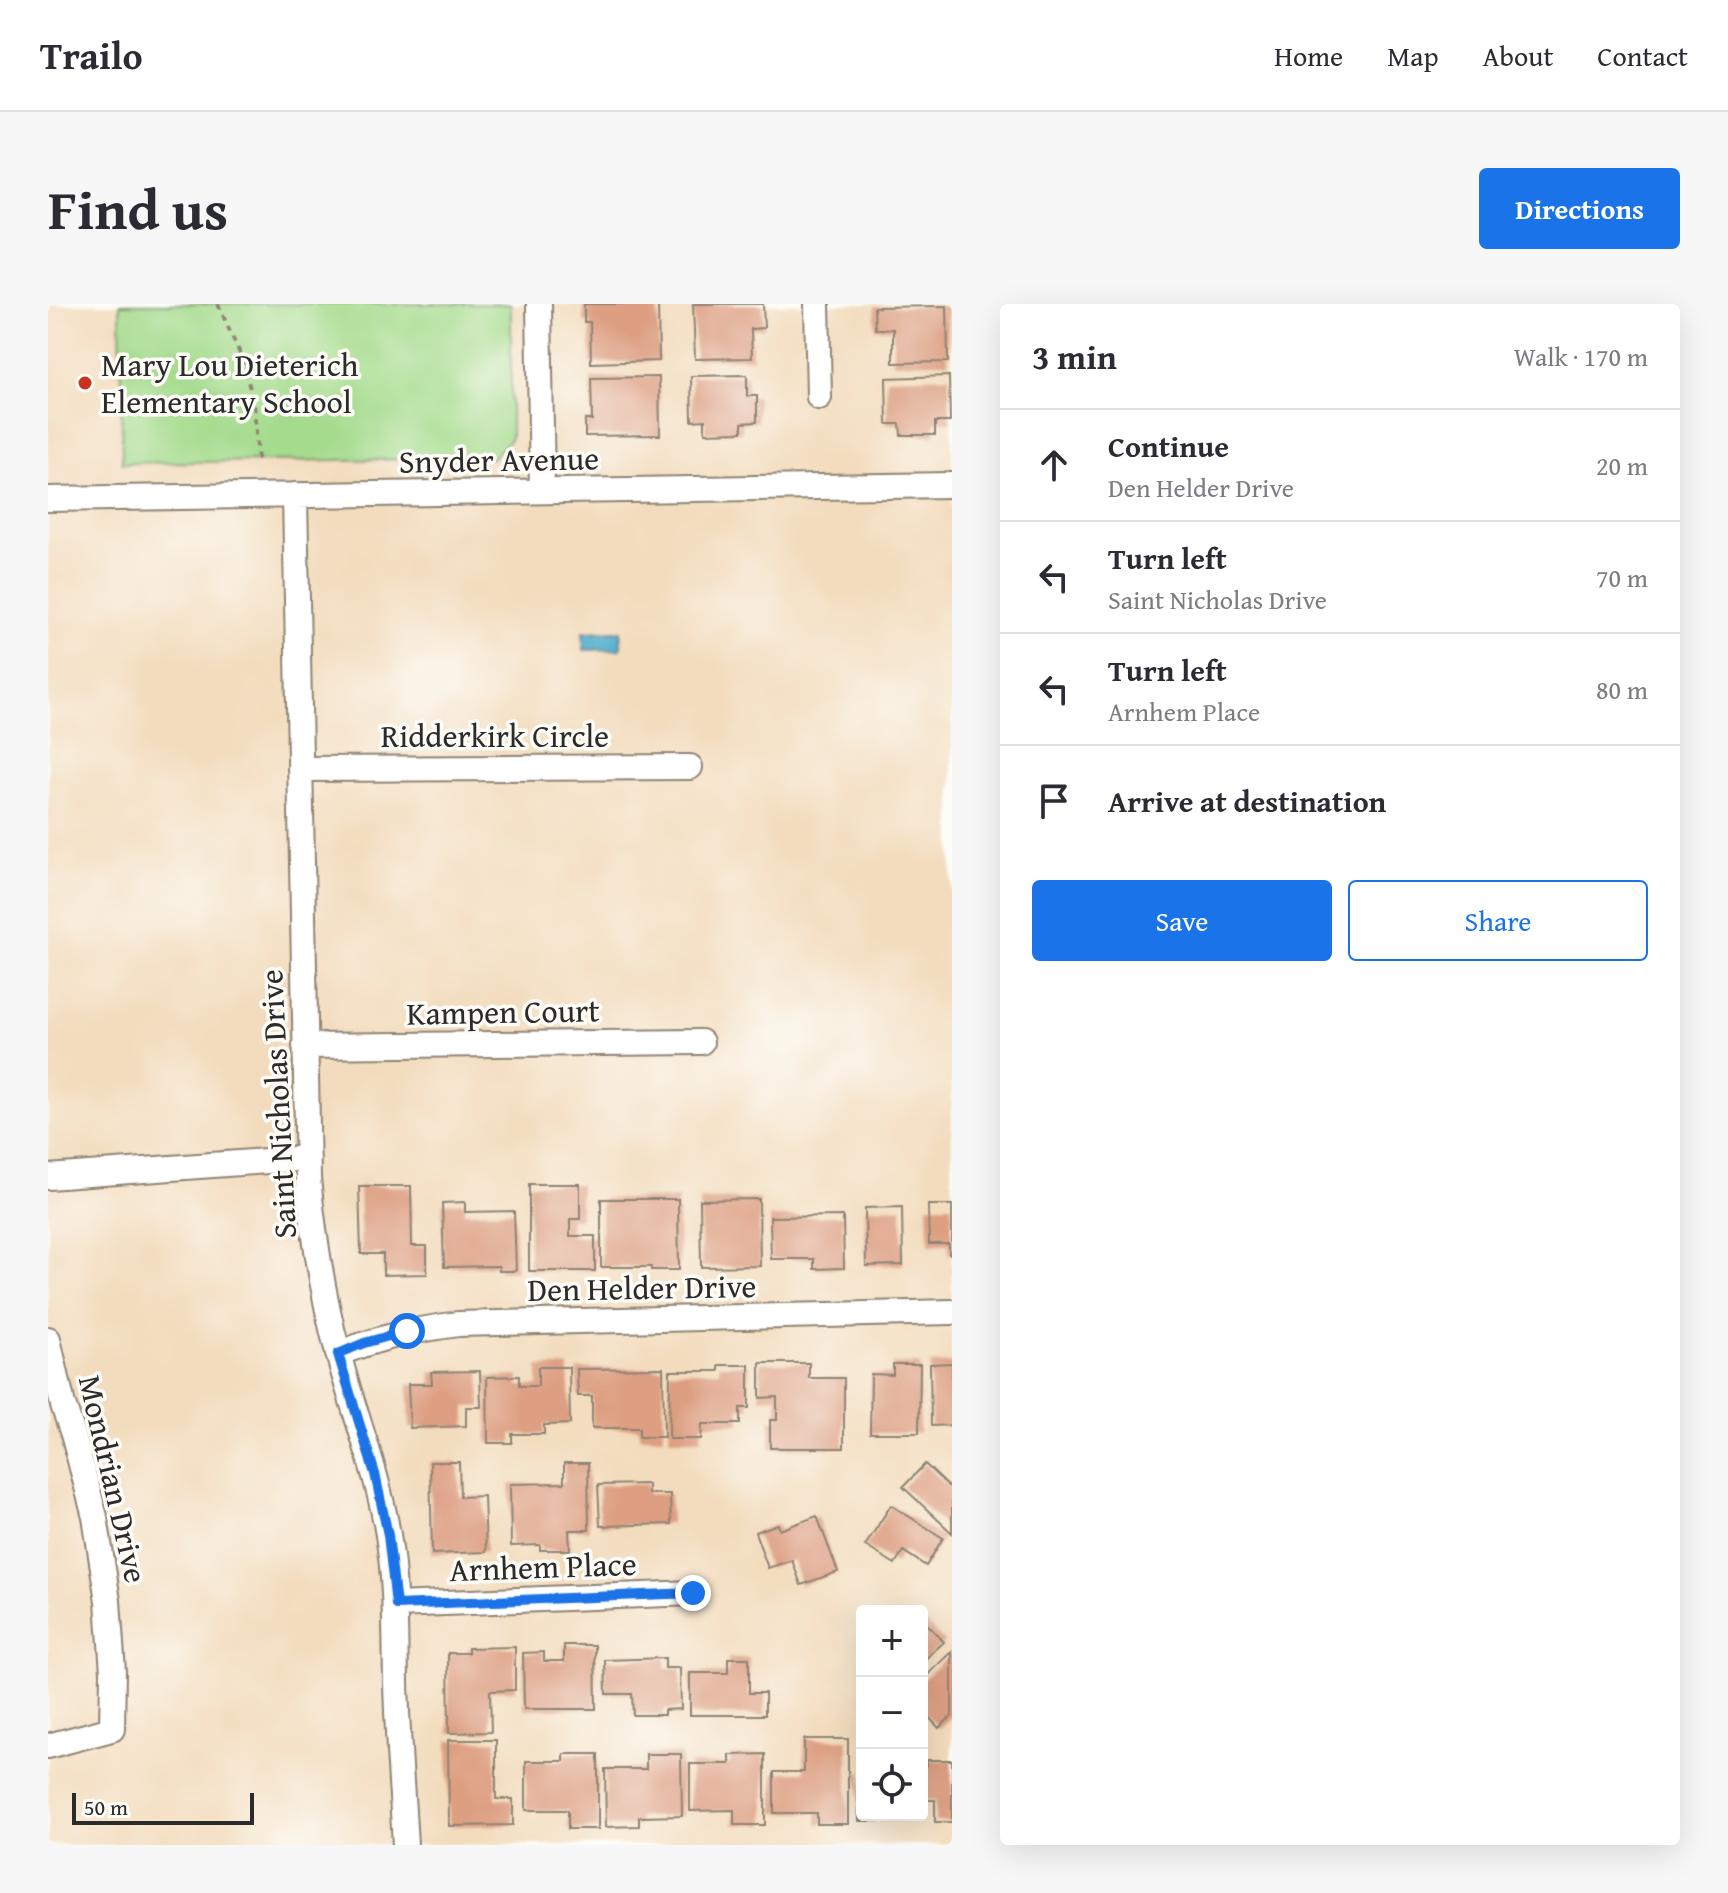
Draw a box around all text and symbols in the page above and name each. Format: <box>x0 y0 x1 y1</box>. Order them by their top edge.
text: Trailo <box>40 27 143 83</box>
text: Home <box>1274 35 1343 76</box>
text: Map <box>1387 35 1439 76</box>
text: About <box>1483 35 1553 76</box>
text: Contact <box>1597 35 1688 76</box>
text: Find us <box>48 167 228 250</box>
button: Directions <box>1479 168 1680 249</box>
text: 3 min <box>1032 332 1117 381</box>
text: Walk · 170 m <box>1514 337 1648 376</box>
place label: Mary Lou Dieterich Elementary School <box>101 341 358 425</box>
marker: Mary Lou Dieterich Elementary School <box>76 374 94 392</box>
text: Continue <box>1108 424 1229 468</box>
street label: Snyder Avenue <box>399 434 599 485</box>
icon: ahead <box>1032 443 1076 487</box>
text: 20 m <box>1596 446 1648 485</box>
text: Den Helder Drive <box>1108 468 1294 507</box>
text: Turn left <box>1108 536 1227 580</box>
icon: left <box>1032 555 1076 599</box>
text: 70 m <box>1596 558 1648 597</box>
text: Saint Nicholas Drive <box>1108 580 1327 619</box>
text: Turn left <box>1108 648 1227 692</box>
icon: left <box>1032 667 1076 711</box>
text: 80 m <box>1596 670 1648 709</box>
text: Arnhem Place <box>1108 692 1260 731</box>
street label: Ridderkirk Circle <box>381 712 609 759</box>
icon: arrive <box>1032 779 1076 823</box>
text: Arrive at destination <box>1108 779 1386 823</box>
button: Save <box>1032 880 1332 961</box>
button: Share <box>1348 880 1648 961</box>
street label: Saint Nicholas Drive <box>247 968 308 1240</box>
street label: Kampen Court <box>406 986 600 1037</box>
street label: Den Helder Drive <box>527 1262 757 1313</box>
route start <box>389 1313 425 1349</box>
street label: Mondrian Drive <box>67 1370 160 1587</box>
street label: Arnhem Place <box>449 1540 637 1593</box>
route end <box>675 1575 711 1611</box>
map controls <box>856 1605 928 1821</box>
button: + <box>856 1605 928 1677</box>
button: − <box>856 1677 928 1749</box>
button: locate <box>856 1749 928 1821</box>
scale bar <box>72 1789 254 1825</box>
text: 50 m <box>84 1791 128 1823</box>

